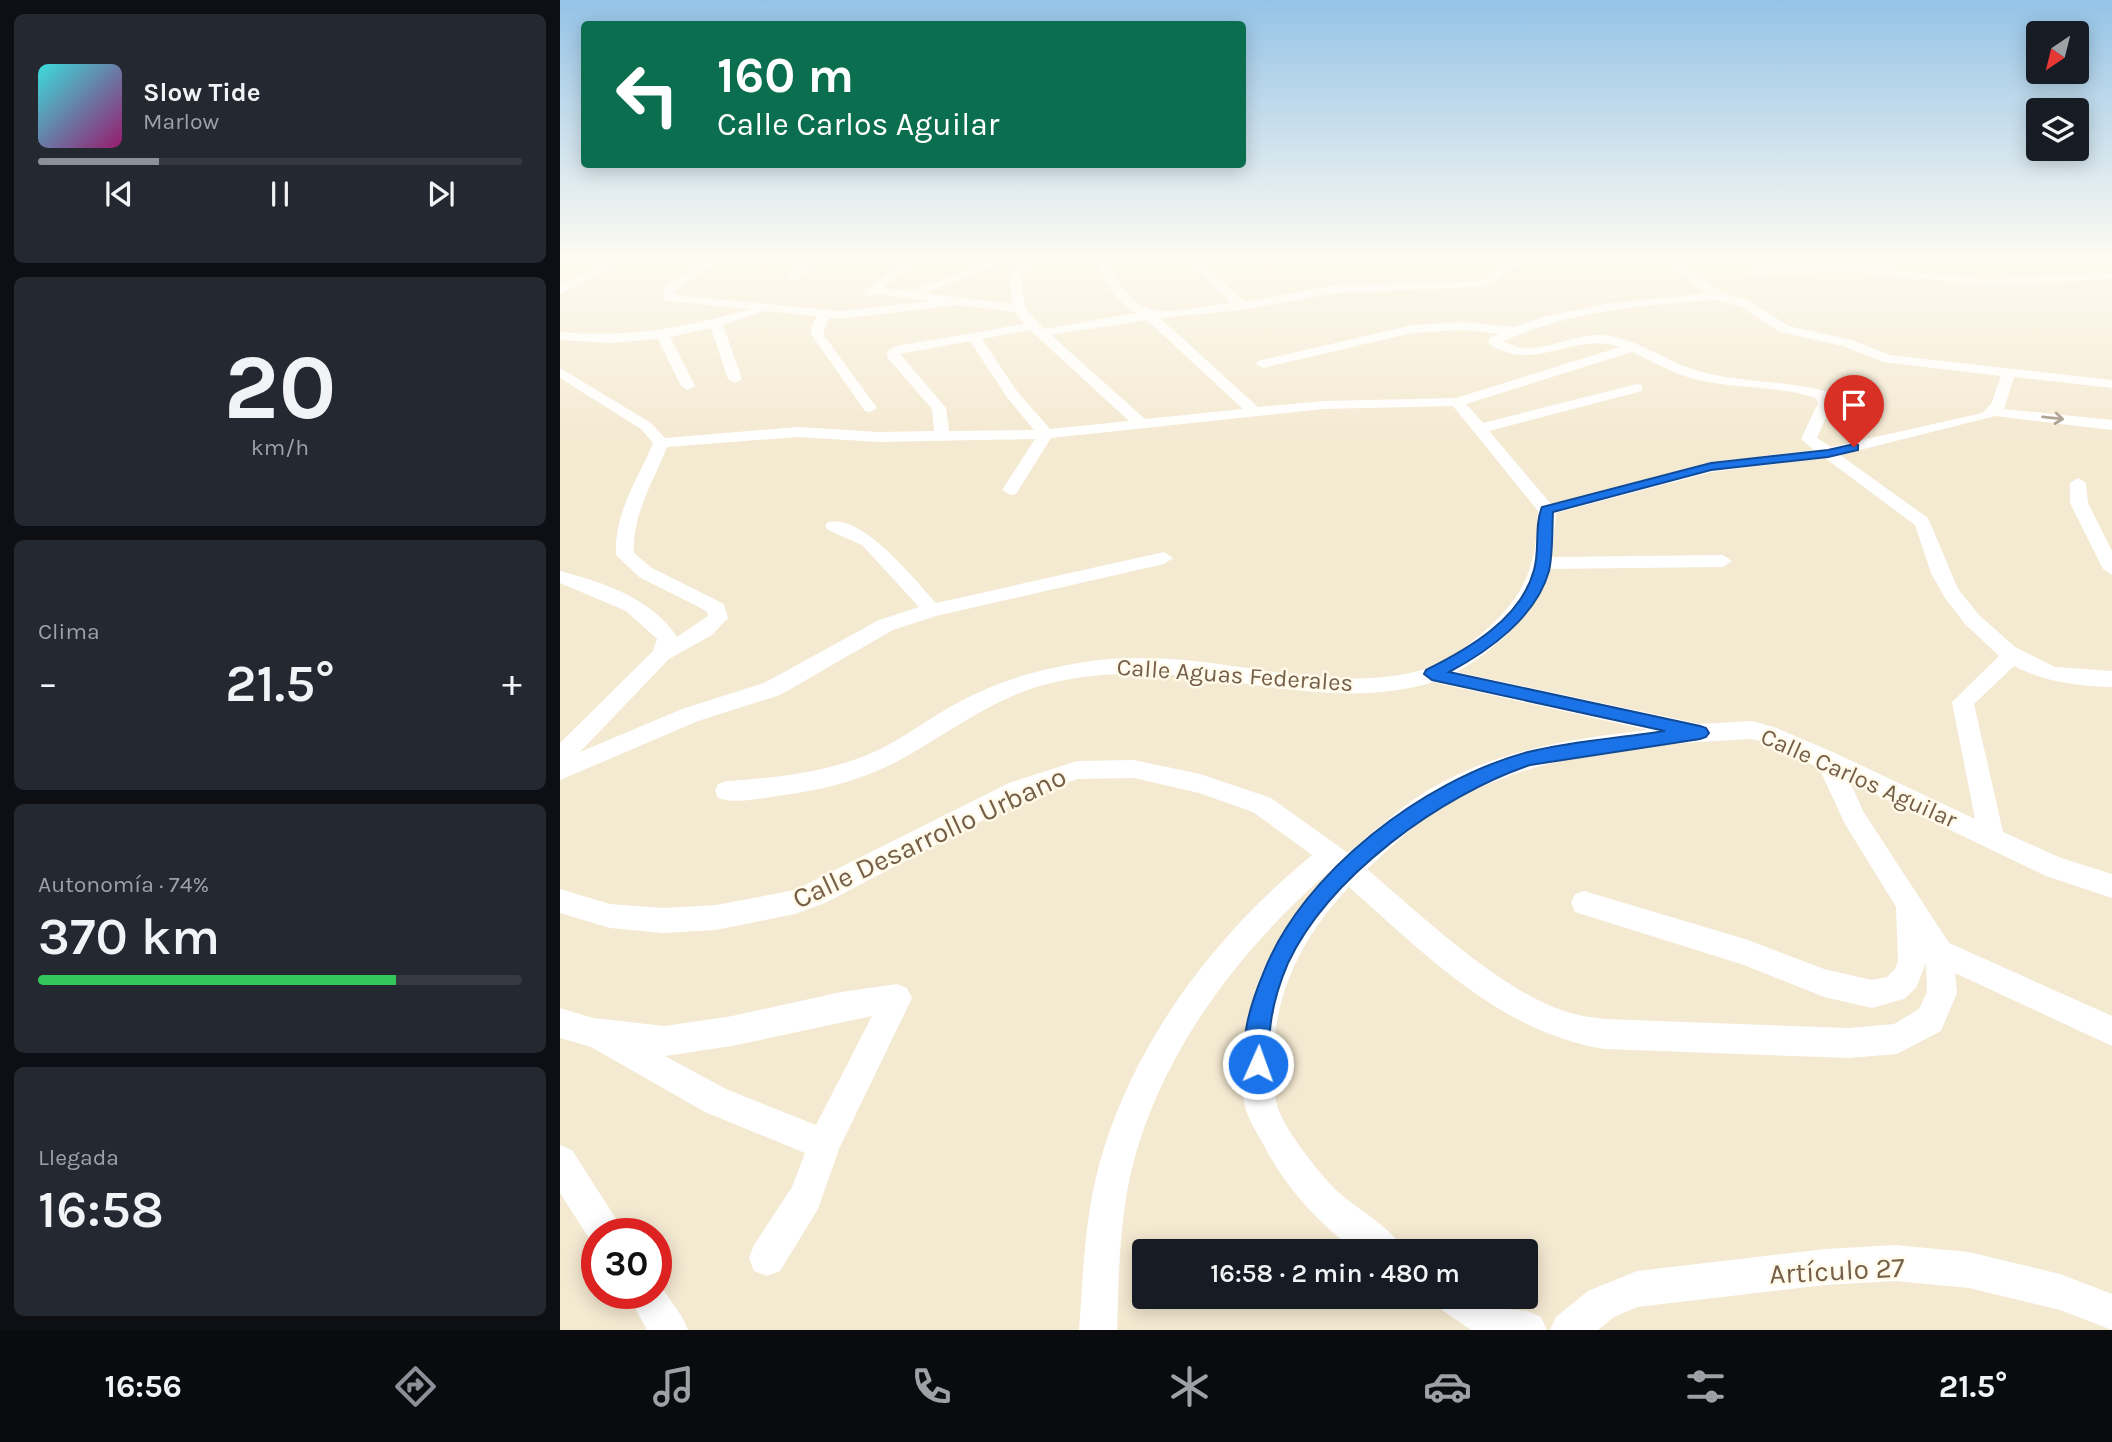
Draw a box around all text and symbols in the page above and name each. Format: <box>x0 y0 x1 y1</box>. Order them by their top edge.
north arrow <box>2026 21 2090 84</box>
map controls <box>2026 21 2089 161</box>
text: 160 m <box>717 47 854 104</box>
icon: left <box>602 49 693 140</box>
text: Slow Tide <box>143 77 261 108</box>
button: layers <box>2026 98 2089 161</box>
text: Calle Carlos Aguilar <box>717 106 999 143</box>
text: Marlow <box>143 108 219 135</box>
icon: previous <box>100 175 138 213</box>
icon: pause <box>261 175 299 213</box>
icon: next <box>422 175 460 213</box>
text: 20 <box>224 335 336 441</box>
pin <box>1824 375 1884 447</box>
icon: arrive <box>1835 386 1873 424</box>
one-way arrow <box>2041 412 2064 425</box>
text: km/h <box>251 434 309 461</box>
text: Clima <box>38 618 100 645</box>
text: 21.5° <box>225 653 335 714</box>
street label: Calle Aguas Federales <box>1116 653 1354 697</box>
text: − <box>38 661 58 706</box>
text: + <box>502 661 522 706</box>
street label: Calle Carlos Aguilar <box>1757 722 1962 834</box>
street label: Calle Desarrollo Urbano <box>787 760 1071 915</box>
text: Autonomía · 74% <box>38 871 209 898</box>
text: 370 km <box>38 906 220 967</box>
position arrow <box>1221 1027 1295 1101</box>
text: Llegada <box>38 1144 119 1171</box>
text: 16:58 <box>38 1179 164 1240</box>
speed limit sign: 30 <box>581 1218 672 1309</box>
street label: Artículo 27 <box>1768 1250 1906 1291</box>
text: 16:58 · 2 min · 480 m <box>1210 1258 1460 1289</box>
icon: directions <box>391 1362 440 1411</box>
icon: music <box>649 1362 698 1411</box>
icon: phone <box>907 1362 956 1411</box>
icon: climate <box>1165 1362 1214 1411</box>
icon: car <box>1423 1362 1472 1411</box>
icon: filters <box>1681 1362 1730 1411</box>
text: 16:56 <box>104 1368 182 1405</box>
text: 21.5° <box>1939 1368 2008 1405</box>

